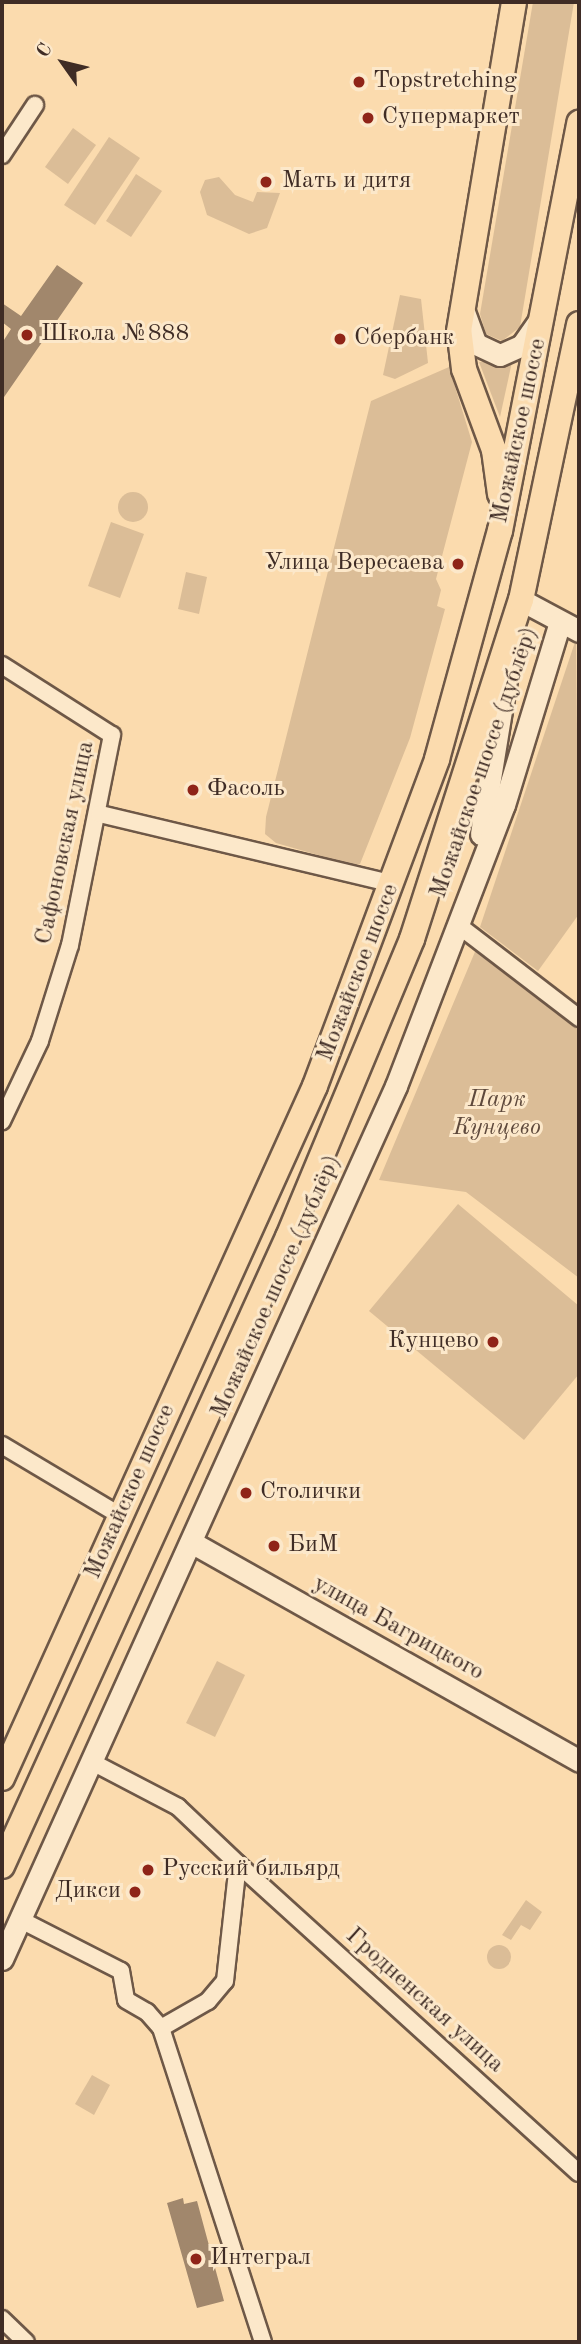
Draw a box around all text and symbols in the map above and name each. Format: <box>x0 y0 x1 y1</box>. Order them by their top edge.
north arrow <box>28 28 98 98</box>
text: С <box>34 40 57 61</box>
place label: Topstretching <box>373 68 517 96</box>
marker: Topstretching <box>351 74 367 90</box>
place label: Супермаркет <box>382 104 520 132</box>
marker: Супермаркет <box>360 110 376 126</box>
place label: Мать и дитя <box>282 168 411 196</box>
marker: Мать и дитя <box>256 172 276 192</box>
place label: Школа №888 <box>41 321 189 349</box>
place label: Сбербанк <box>354 325 454 353</box>
marker: Школа №888 <box>19 327 35 343</box>
marker: Сбербанк <box>332 331 348 347</box>
street label: Можайское шоссе <box>486 336 554 526</box>
place label: Улица Вересаева <box>264 550 444 578</box>
marker: Улица Вересаева <box>450 556 466 572</box>
street label: Можайское шоссе (дублёр) <box>425 624 545 902</box>
street label: Сафоновская улица <box>30 739 102 947</box>
place label: Фасоль <box>207 776 285 804</box>
marker: Фасоль <box>185 782 201 798</box>
street label: Можайское шоссе <box>312 880 406 1066</box>
park label: Парк Кунцево <box>453 1087 541 1143</box>
street label: Можайское шоссе (дублёр) <box>206 1151 348 1423</box>
place label: Кунцево <box>388 1328 479 1356</box>
marker: Кунцево <box>485 1334 501 1350</box>
street label: Можайское шоссе <box>80 1400 182 1584</box>
place label: Столички <box>260 1479 361 1507</box>
marker: Столички <box>238 1485 254 1501</box>
place label: БиМ <box>288 1532 338 1560</box>
marker: БиМ <box>266 1538 282 1554</box>
street label: улица Багрицкого <box>307 1570 489 1688</box>
place label: Русский бильярд <box>162 1856 340 1884</box>
marker: Русский бильярд <box>140 1862 156 1878</box>
place label: Дикси <box>55 1878 121 1906</box>
marker: Дикси <box>127 1884 143 1900</box>
street label: Гродненская улица <box>339 1922 509 2080</box>
place label: Интеграл <box>210 2245 311 2273</box>
marker: Интеграл <box>188 2251 204 2267</box>

